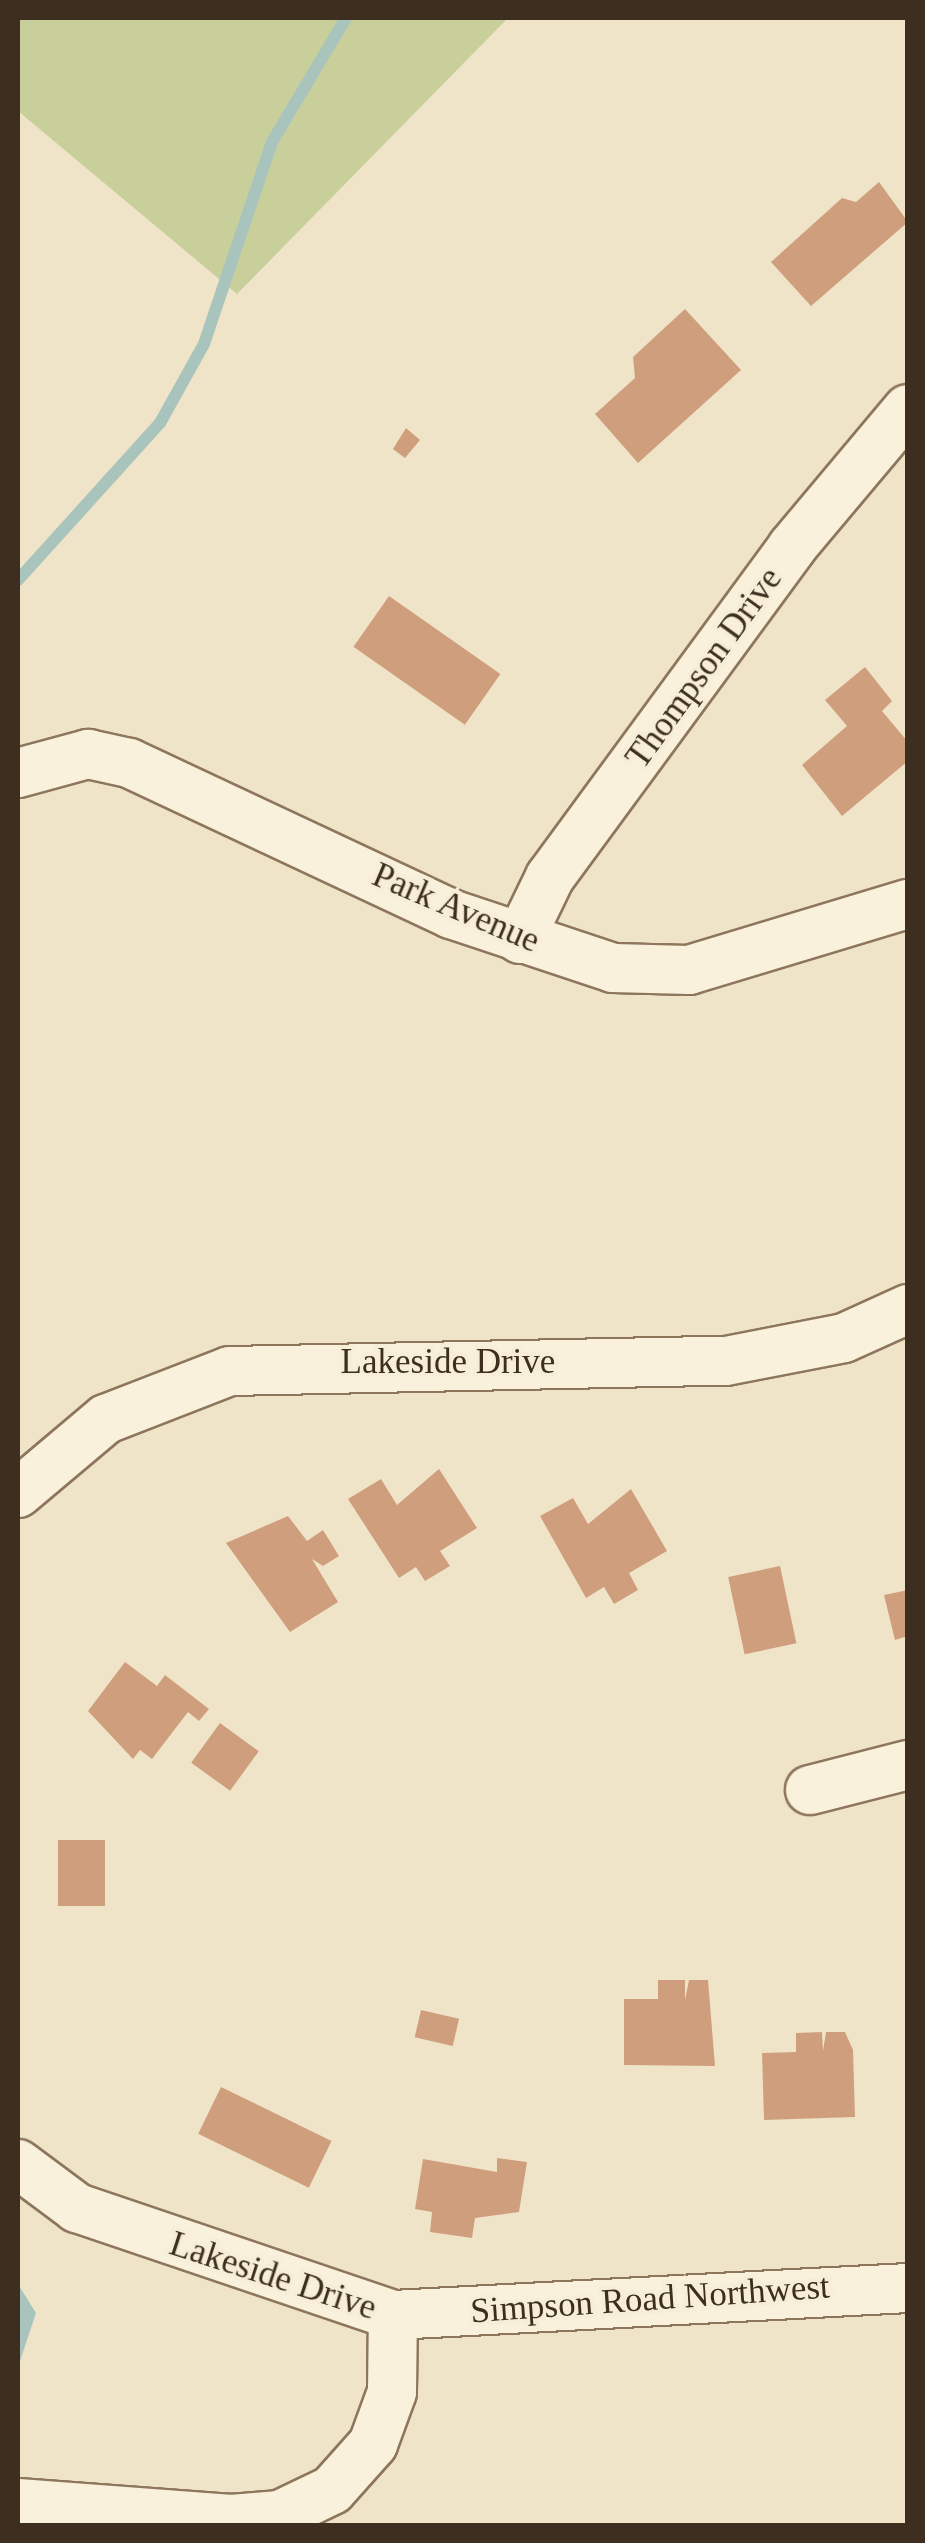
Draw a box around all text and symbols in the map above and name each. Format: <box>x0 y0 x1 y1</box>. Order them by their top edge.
street label: Thompson Drive <box>617 559 791 777</box>
street label: Park Avenue <box>365 854 547 962</box>
street label: Lakeside Drive <box>341 1341 555 1383</box>
street label: Lakeside Drive <box>164 2223 382 2329</box>
street label: Simpson Road Northwest <box>469 2266 831 2332</box>

